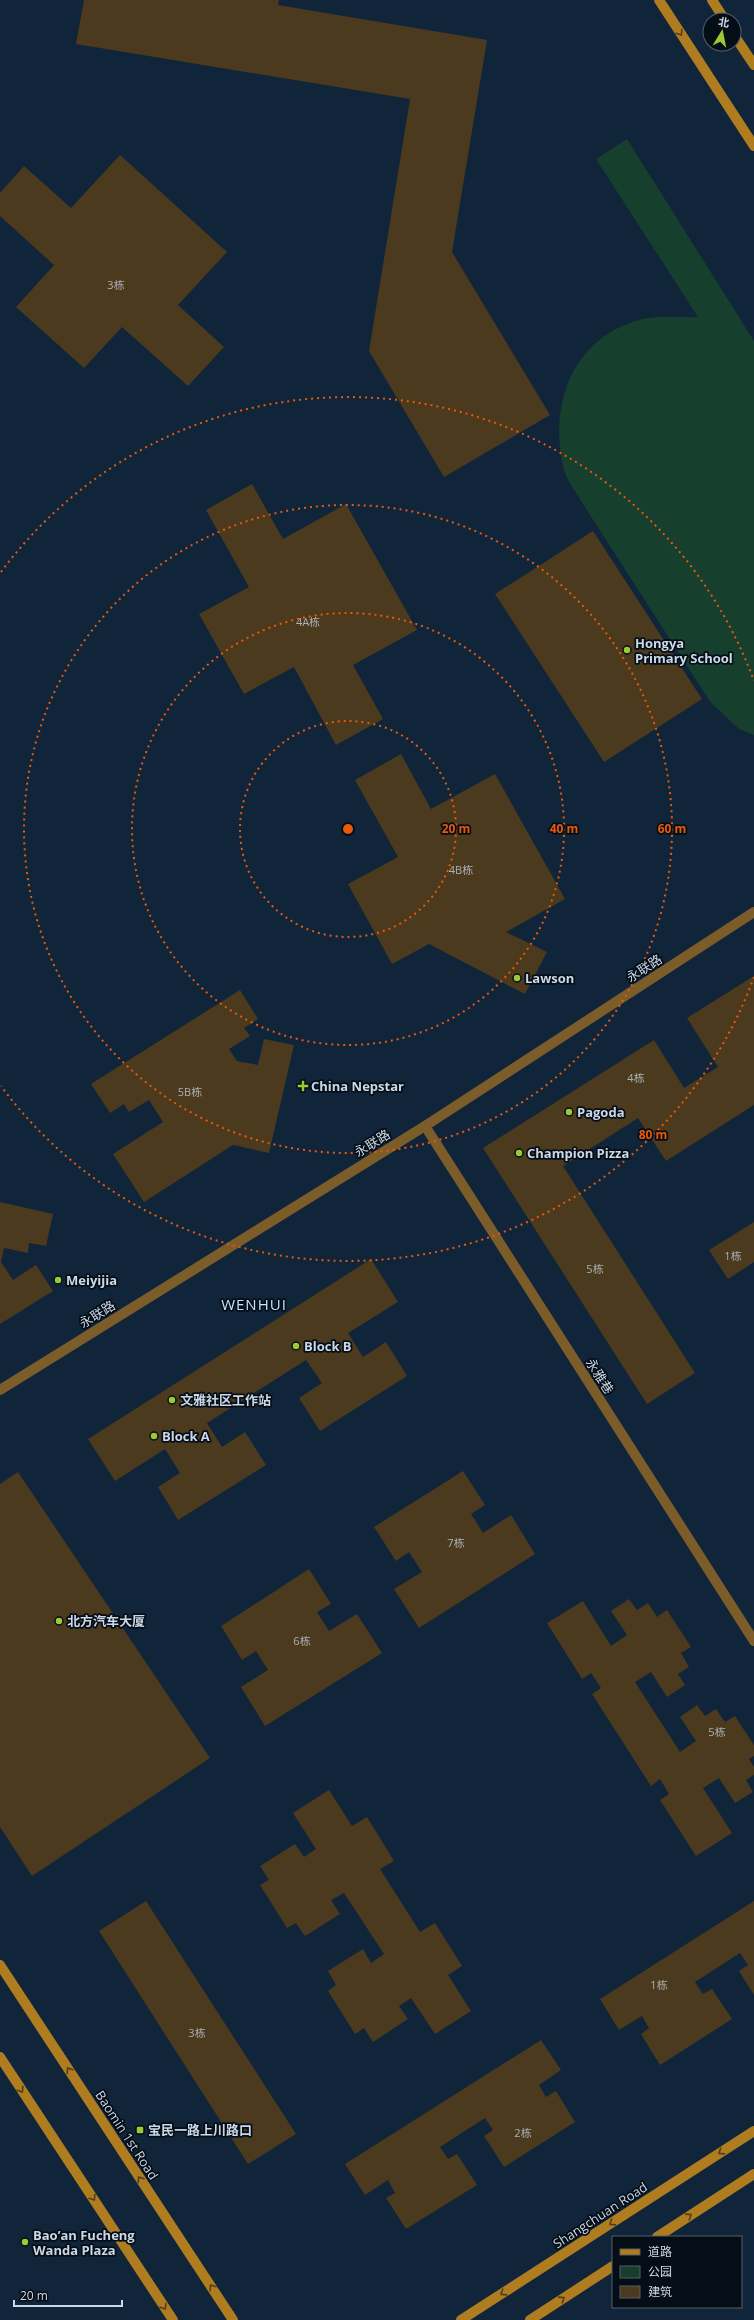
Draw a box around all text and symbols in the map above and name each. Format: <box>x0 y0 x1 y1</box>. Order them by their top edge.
north arrow <box>702 12 742 52</box>
text: 北 <box>717 13 731 30</box>
one-way arrow <box>675 29 683 36</box>
house number: 3栋 <box>107 277 125 292</box>
house number: 4A栋 <box>296 614 320 629</box>
place label: Hongya Primary School <box>635 634 733 667</box>
marker: Hongya Primary School <box>622 645 632 655</box>
text: 20 m <box>442 820 470 837</box>
text: 40 m <box>550 820 578 837</box>
text: 60 m <box>658 820 686 837</box>
centre of rings <box>341 822 355 836</box>
house number: 4B栋 <box>449 862 473 877</box>
street label: 永联路 <box>623 950 665 986</box>
place label: Lawson <box>525 969 574 987</box>
marker: Lawson <box>512 973 522 983</box>
house number: 4栋 <box>627 1070 645 1085</box>
place label: China Nepstar <box>311 1077 404 1095</box>
marker: China Nepstar <box>298 1081 308 1091</box>
house number: 5B栋 <box>178 1084 202 1099</box>
place label: Pagoda <box>577 1103 625 1121</box>
marker: Pagoda <box>564 1107 574 1117</box>
street label: 永联路 <box>351 1125 393 1161</box>
text: 80 m <box>639 1126 667 1143</box>
place label: Champion Pizza <box>527 1144 629 1162</box>
marker: Champion Pizza <box>514 1148 524 1158</box>
house number: 1栋 <box>724 1248 742 1263</box>
house number: 5栋 <box>586 1261 604 1276</box>
place label: Meiyijia <box>66 1271 117 1289</box>
marker: Meiyijia <box>53 1275 63 1285</box>
district label: WENHUI <box>221 1294 287 1314</box>
street label: 永联路 <box>76 1296 118 1332</box>
place label: Block B <box>304 1337 352 1355</box>
marker: Block B <box>291 1341 301 1351</box>
street label: 永雅巷 <box>582 1355 618 1397</box>
place label: 文雅社区工作站 <box>180 1391 271 1409</box>
marker: 文雅社区工作站 <box>167 1395 177 1405</box>
place label: Block A <box>162 1427 210 1445</box>
marker: Block A <box>149 1431 159 1441</box>
house number: 7栋 <box>447 1535 465 1550</box>
place label: 北方汽车大厦 <box>67 1612 145 1630</box>
marker: 北方汽车大厦 <box>54 1616 64 1626</box>
house number: 6栋 <box>293 1633 311 1648</box>
house number: 5栋 <box>708 1724 726 1739</box>
house number: 1栋 <box>650 1977 668 1992</box>
house number: 3栋 <box>188 2025 206 2040</box>
one-way arrow <box>66 2067 74 2074</box>
one-way arrow <box>17 2085 24 2092</box>
street label: Baomin 1st Road <box>91 2087 163 2183</box>
place label: 宝民一路上川路口 <box>148 2121 252 2139</box>
marker: 宝民一路上川路口 <box>135 2125 145 2135</box>
house number: 2栋 <box>514 2125 532 2140</box>
one-way arrow <box>718 2147 725 2155</box>
one-way arrow <box>138 2176 145 2183</box>
street label: Shangchuan Road <box>549 2178 651 2252</box>
one-way arrow <box>88 2194 96 2201</box>
one-way arrow <box>685 2214 692 2221</box>
one-way arrow <box>609 2218 616 2225</box>
place label: Bao’an Fucheng Wanda Plaza <box>33 2226 135 2259</box>
legend <box>612 2236 742 2308</box>
marker: Bao’an Fucheng Wanda Plaza <box>20 2237 30 2247</box>
text: 道路 <box>648 2243 672 2260</box>
text: 公园 <box>648 2263 672 2280</box>
scale bar <box>14 2282 122 2308</box>
text: 建筑 <box>648 2283 672 2300</box>
one-way arrow <box>209 2285 216 2292</box>
text: 20 m <box>20 2287 48 2304</box>
one-way arrow <box>500 2288 507 2296</box>
one-way arrow <box>558 2296 565 2304</box>
one-way arrow <box>159 2303 167 2310</box>

